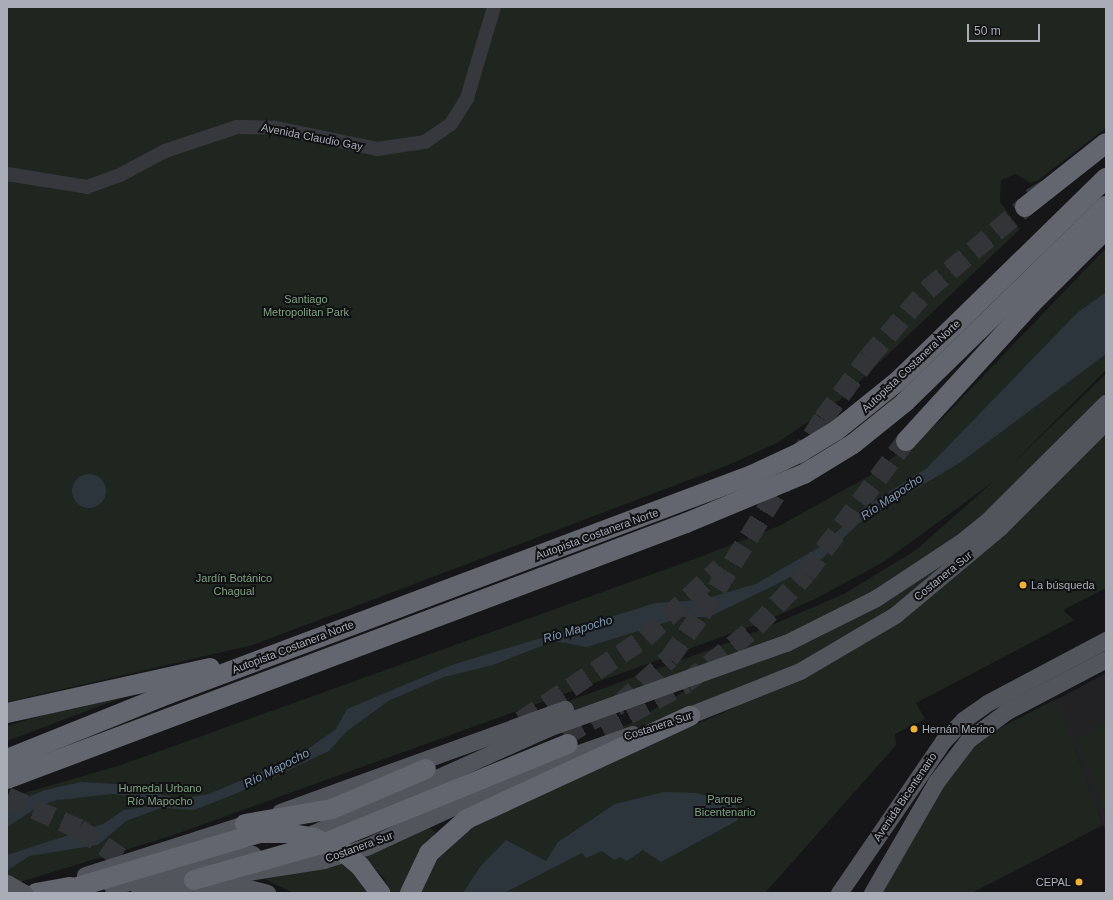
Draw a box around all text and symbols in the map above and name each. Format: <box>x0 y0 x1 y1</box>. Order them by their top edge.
scale bar <box>969 16 1042 42</box>
text: 50 m <box>974 24 1001 38</box>
street label: Avenida Claudio Gay <box>260 121 364 153</box>
park label: Santiago Metropolitan Park <box>263 293 349 319</box>
street label: Autopista Costanera Norte <box>859 317 963 415</box>
water label: Río Mapocho <box>858 472 926 524</box>
street label: Autopista Costanera Norte <box>534 506 660 562</box>
street label: Costanera Sur <box>911 549 975 603</box>
park label: Jardín Botánico Chagual <box>196 572 272 598</box>
place label: La búsqueda <box>1031 578 1095 592</box>
marker: La búsqueda <box>1018 580 1028 590</box>
water label: Río Mapocho <box>542 613 614 647</box>
street label: Autopista Costanera Norte <box>230 618 356 676</box>
street label: Costanera Sur <box>622 709 694 743</box>
place label: Hernán Merino <box>922 722 995 736</box>
marker: Hernán Merino <box>909 724 919 734</box>
water label: Río Mapocho <box>242 746 312 792</box>
street label: Avenida Bicentenario <box>871 750 939 844</box>
park label: Humedal Urbano Río Mapocho <box>118 782 202 808</box>
park label: Parque Bicentenario <box>694 793 756 819</box>
street label: Costanera Sur <box>323 829 395 865</box>
place label: CEPAL <box>1036 875 1071 889</box>
marker: CEPAL <box>1074 877 1084 887</box>

